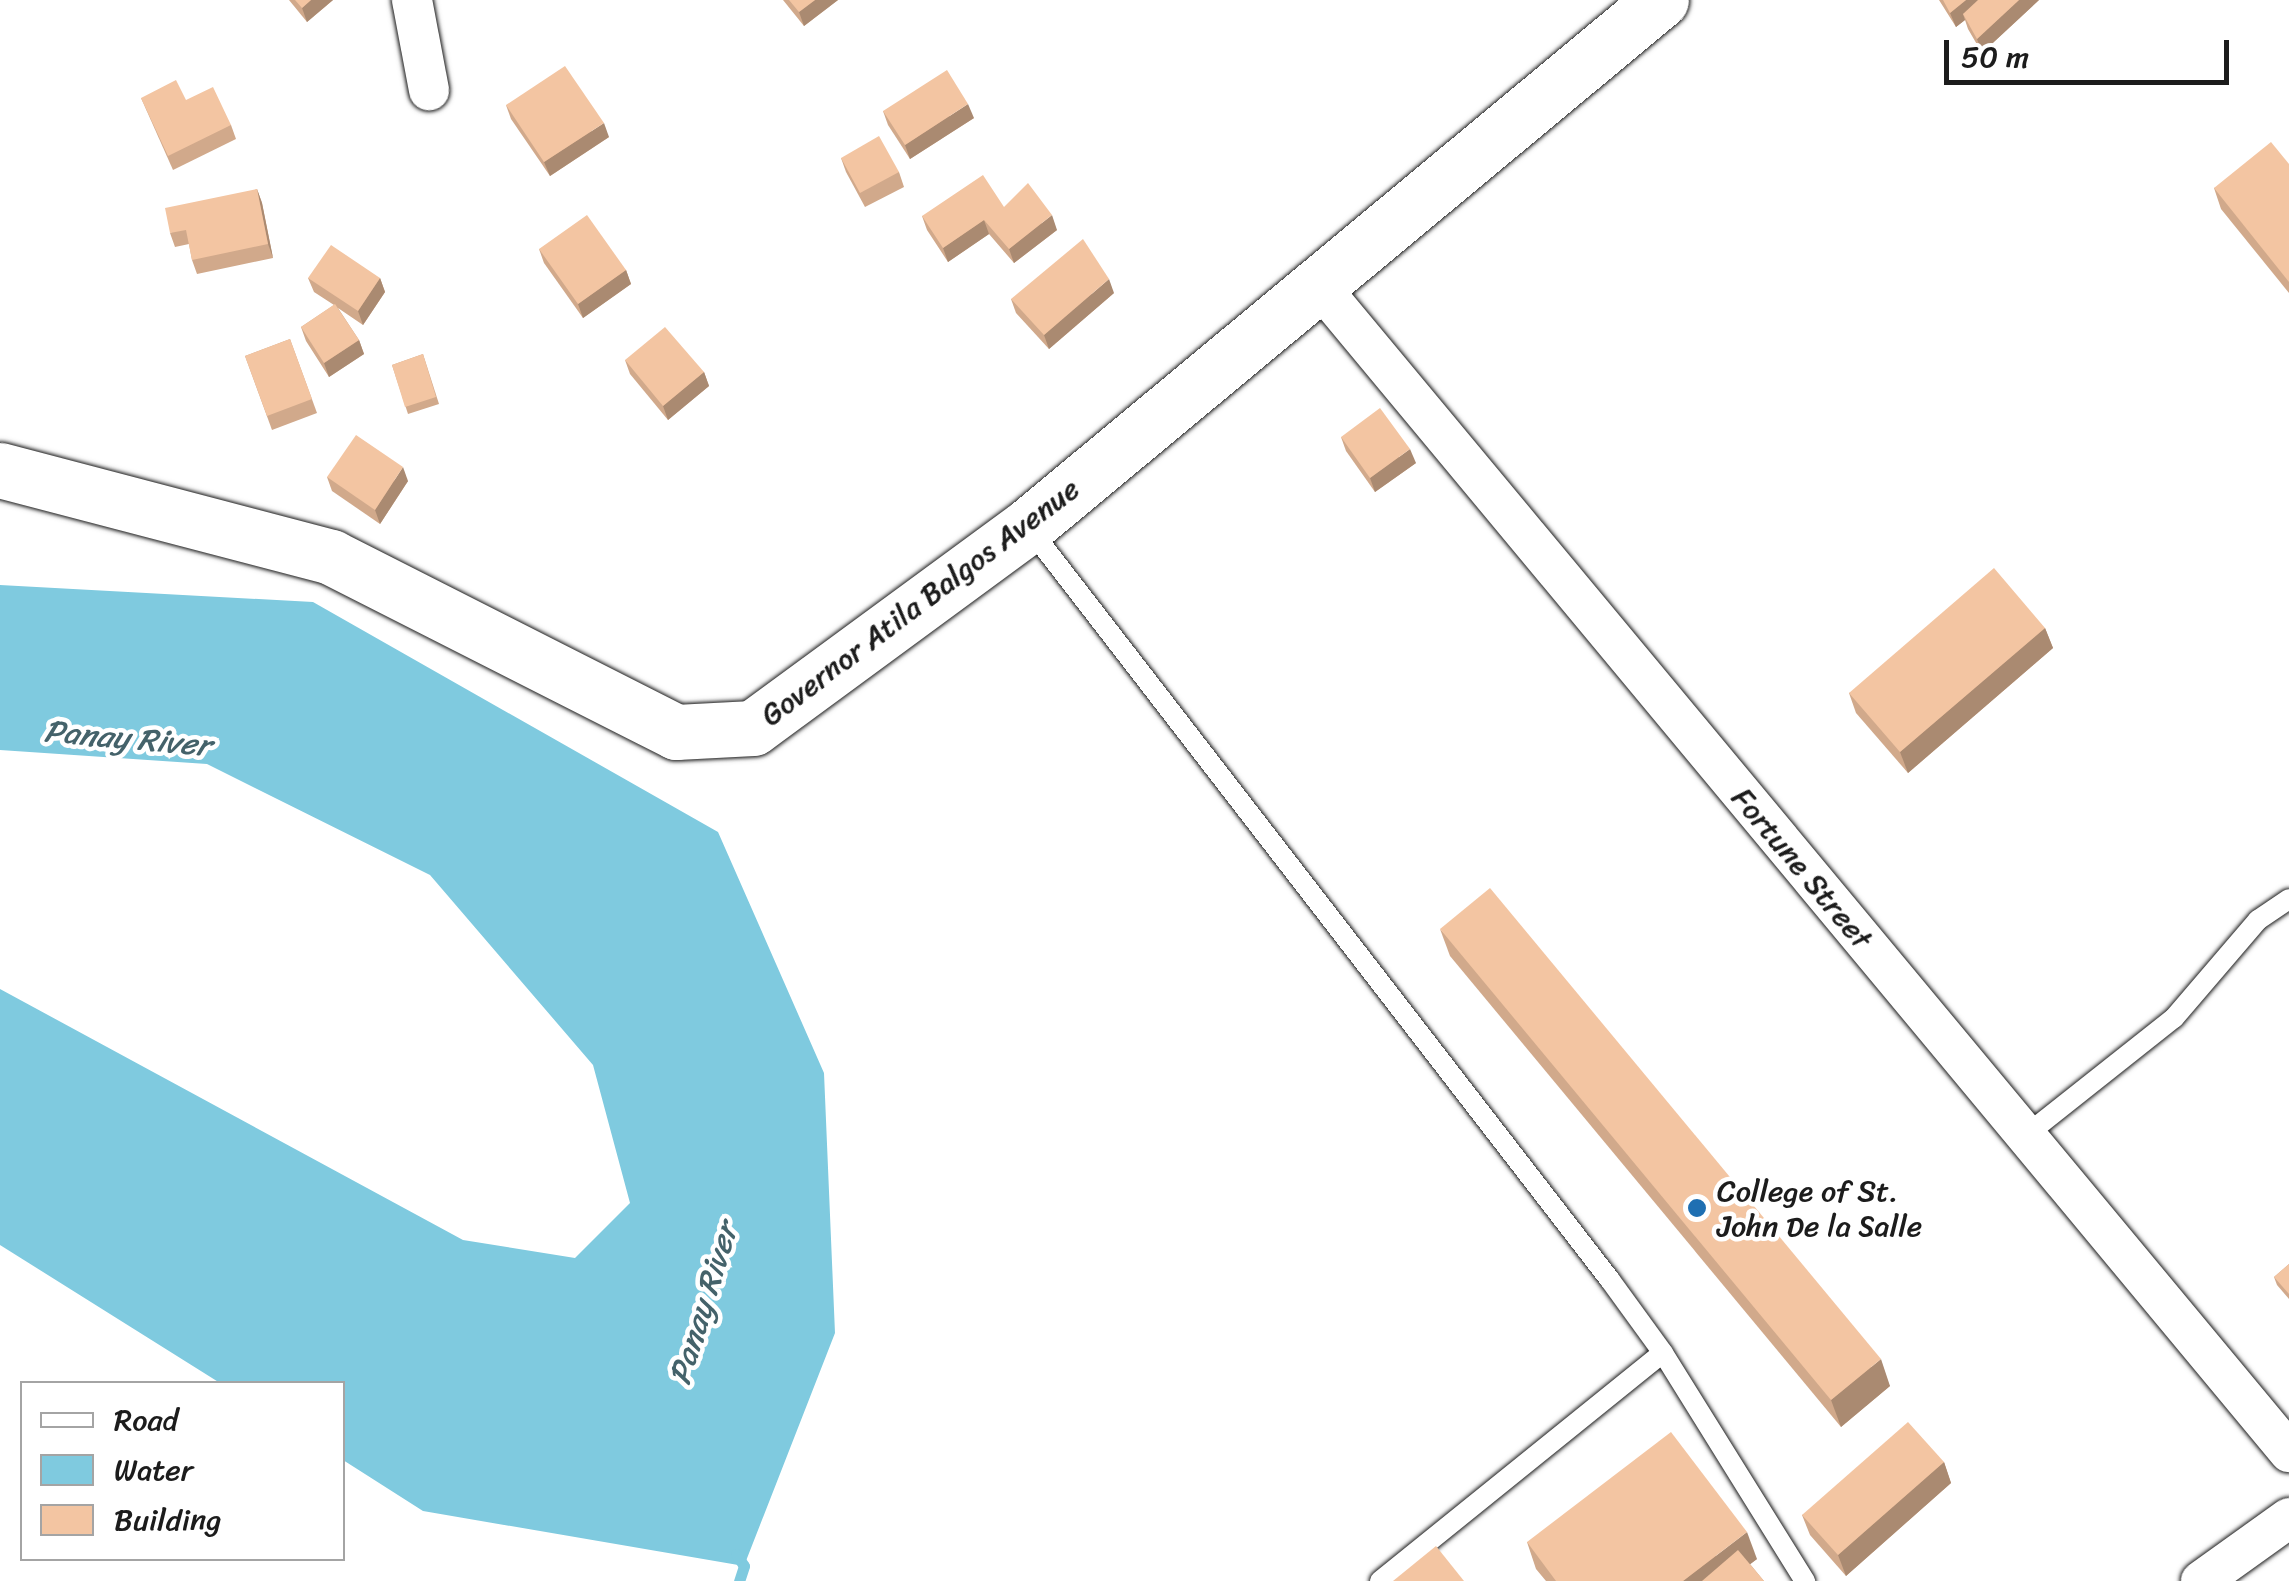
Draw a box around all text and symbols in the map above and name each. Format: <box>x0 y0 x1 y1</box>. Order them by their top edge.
scale bar <box>1949 20 2234 82</box>
text: 50 m <box>1961 30 2029 84</box>
street label: Governor Atila Balgos Avenue <box>754 471 1086 733</box>
water label: Panay River <box>42 713 212 765</box>
street label: Fortune Street <box>1724 780 1880 956</box>
place label: College of St. John De la Salle <box>1717 1173 1925 1244</box>
marker: College of St. John De la Salle <box>1686 1197 1708 1219</box>
water label: Panay River <box>661 1219 747 1389</box>
legend <box>20 1381 345 1561</box>
text: Road <box>114 1393 178 1447</box>
text: Water <box>114 1443 193 1497</box>
text: Building <box>114 1493 221 1547</box>

